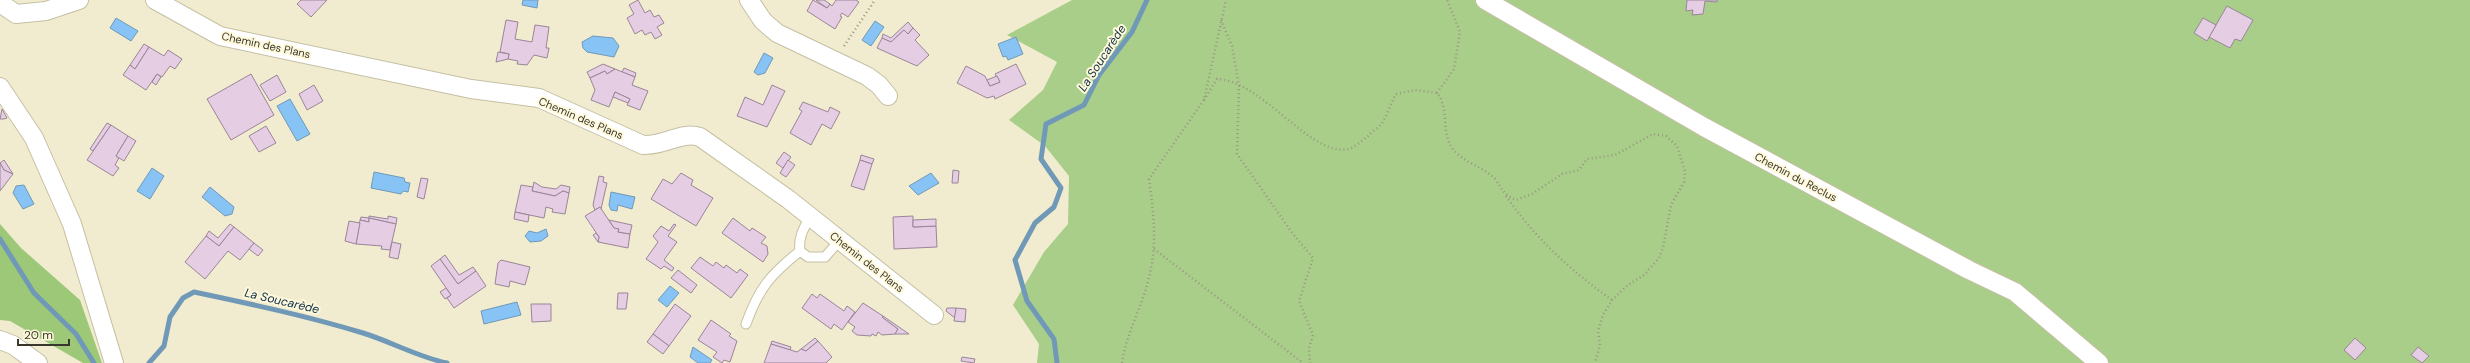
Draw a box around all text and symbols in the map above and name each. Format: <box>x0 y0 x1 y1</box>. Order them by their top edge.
water label: La Soucarède <box>1075 22 1130 94</box>
street label: Chemin des Plans <box>220 29 312 61</box>
street label: Chemin des Plans <box>537 94 625 142</box>
street label: Chemin du Reclus <box>1752 149 1840 205</box>
street label: Chemin des Plans <box>827 229 907 295</box>
water label: La Soucarède <box>243 285 321 317</box>
scale bar <box>18 321 69 347</box>
text: 20 m <box>24 327 53 343</box>

